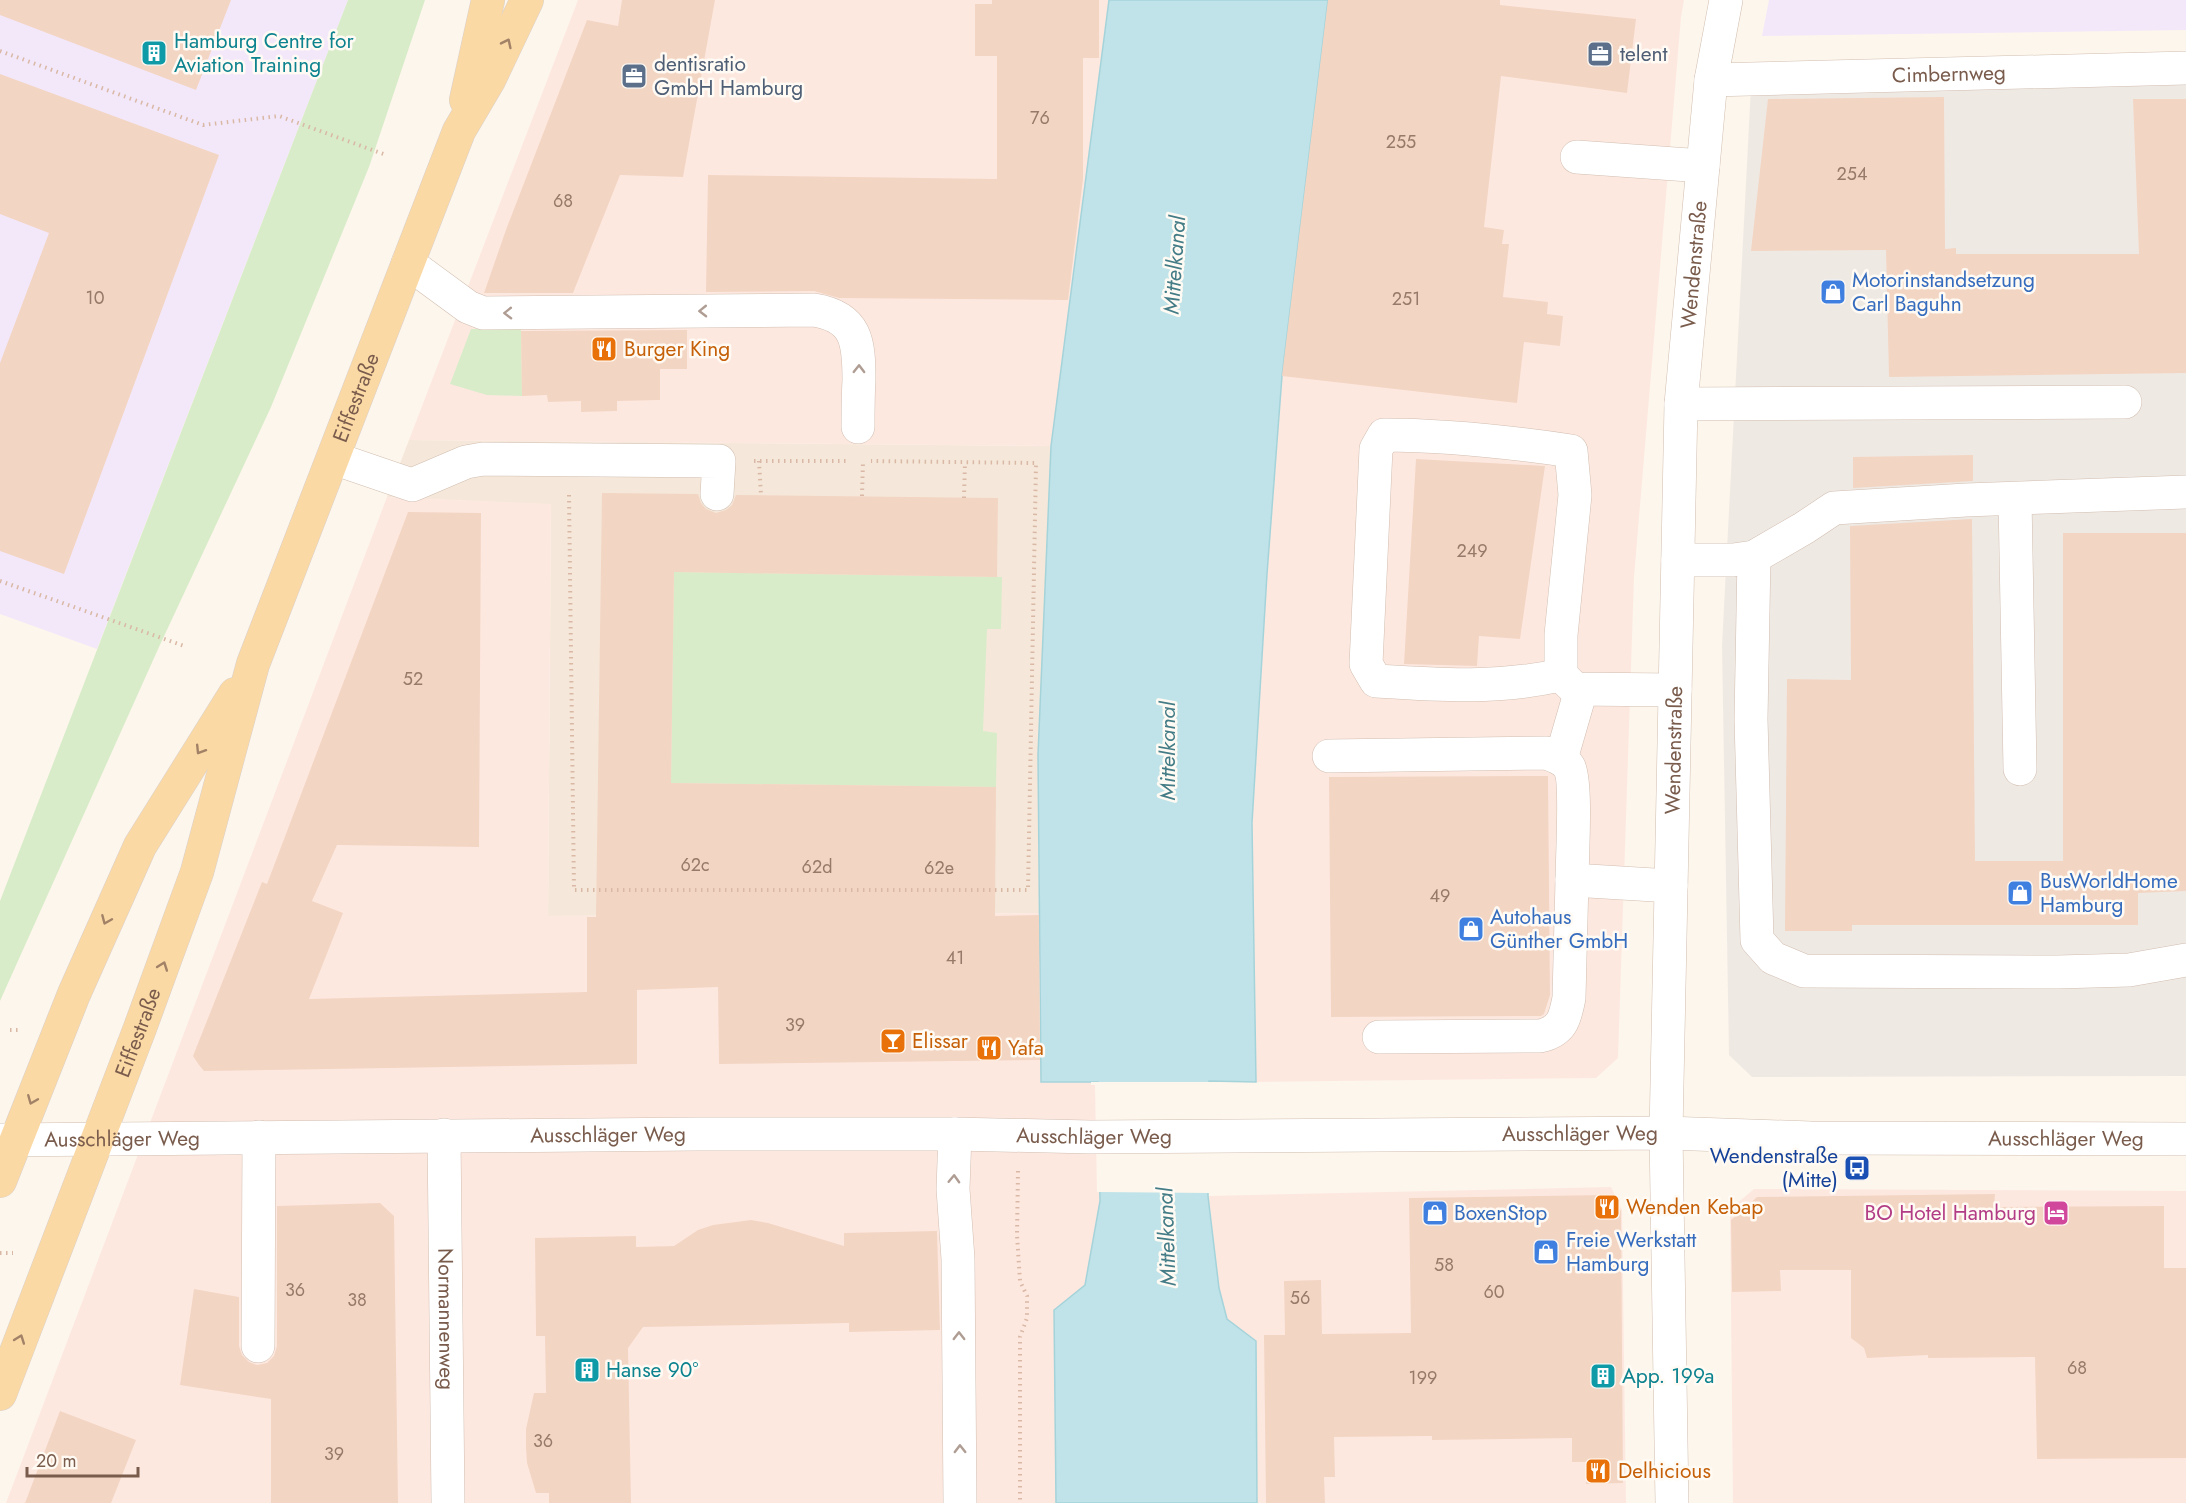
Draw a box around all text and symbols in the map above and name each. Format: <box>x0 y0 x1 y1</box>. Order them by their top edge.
place label: Hamburg Centre for Aviation Training <box>174 26 354 80</box>
building icon: Hamburg Centre for Aviation Training <box>139 38 169 68</box>
one-way arrow <box>500 39 511 49</box>
office icon: telent <box>1585 39 1615 69</box>
place label: telent <box>1620 39 1668 69</box>
place label: dentisratio GmbH Hamburg <box>654 49 803 103</box>
street label: Cimbernweg <box>1892 58 2006 90</box>
office icon: dentisratio GmbH Hamburg <box>619 61 649 91</box>
house number: 76 <box>1030 105 1050 131</box>
house number: 255 <box>1386 129 1416 155</box>
house number: 254 <box>1837 161 1867 187</box>
house number: 68 <box>553 188 573 214</box>
street label: Wendenstraße <box>1673 199 1715 330</box>
water label: Mittelkanal <box>1155 214 1193 315</box>
place label: Motorinstandsetzung Carl Baguhn <box>1852 265 2035 319</box>
shop icon: Motorinstandsetzung Carl Baguhn <box>1818 277 1848 307</box>
house number: 10 <box>86 285 105 311</box>
house number: 251 <box>1392 286 1420 312</box>
one-way arrow <box>699 305 708 317</box>
one-way arrow <box>504 307 513 319</box>
restaurant icon: Burger King <box>589 334 619 364</box>
place label: Burger King <box>624 334 730 364</box>
street label: Eiffestraße <box>325 348 387 447</box>
one-way arrow <box>853 364 865 373</box>
house number: 249 <box>1456 538 1488 564</box>
house number: 52 <box>403 666 423 692</box>
street label: Wendenstraße <box>1658 685 1690 815</box>
water label: Mittelkanal <box>1151 700 1183 800</box>
one-way arrow <box>197 743 208 754</box>
house number: 62c <box>680 852 710 878</box>
house number: 62d <box>802 854 832 880</box>
house number: 62e <box>924 855 954 881</box>
place label: BusWorldHome Hamburg <box>2040 866 2178 920</box>
shop icon: BusWorldHome Hamburg <box>2005 878 2035 908</box>
house number: 49 <box>1430 883 1450 909</box>
place label: Autohaus Günther GmbH <box>1490 902 1628 956</box>
one-way arrow <box>101 914 113 925</box>
shop icon: Autohaus Günther GmbH <box>1456 914 1486 944</box>
house number: 41 <box>946 945 964 971</box>
one-way arrow <box>155 961 168 972</box>
street label: Eiffestraße <box>108 983 169 1082</box>
house number: 39 <box>785 1012 805 1038</box>
bar icon: Elissar <box>878 1026 908 1056</box>
place label: Elissar <box>912 1026 969 1056</box>
restaurant icon: Yafa <box>974 1033 1004 1063</box>
place label: Yafa <box>1008 1033 1044 1063</box>
one-way arrow <box>27 1094 39 1105</box>
street label: Ausschläger Weg <box>1502 1118 1658 1149</box>
street label: Ausschläger Weg <box>530 1119 686 1150</box>
street label: Ausschläger Weg <box>1016 1120 1172 1152</box>
street label: Ausschläger Weg <box>44 1123 200 1155</box>
street label: Ausschläger Weg <box>1988 1123 2144 1154</box>
place label: Wendenstraße (Mitte) <box>1710 1141 1838 1195</box>
bus stop icon: Wendenstraße (Mitte) <box>1842 1153 1872 1183</box>
one-way arrow <box>947 1174 960 1183</box>
water label: Mittelkanal <box>1148 1186 1184 1287</box>
restaurant icon: Wenden Kebap <box>1592 1192 1622 1222</box>
place label: Wenden Kebap <box>1626 1192 1763 1222</box>
shop icon: BoxenStop <box>1420 1198 1450 1228</box>
place label: BoxenStop <box>1454 1198 1547 1228</box>
place label: BO Hotel Hamburg <box>1865 1198 2036 1228</box>
hotel icon: BO Hotel Hamburg <box>2041 1198 2071 1228</box>
place label: Freie Werkstatt Hamburg <box>1566 1225 1696 1279</box>
shop icon: Freie Werkstatt Hamburg <box>1531 1237 1561 1267</box>
street label: Normannenweg <box>430 1248 462 1390</box>
house number: 58 <box>1434 1252 1454 1278</box>
house number: 36 <box>285 1277 305 1303</box>
house number: 60 <box>1483 1279 1505 1305</box>
house number: 56 <box>1290 1285 1310 1311</box>
house number: 38 <box>347 1287 367 1313</box>
one-way arrow <box>953 1331 965 1340</box>
one-way arrow <box>13 1335 26 1345</box>
building icon: Hanse 90° <box>572 1355 602 1385</box>
place label: Hanse 90° <box>606 1355 698 1385</box>
house number: 68 <box>2067 1355 2087 1381</box>
building icon: App. 199a <box>1588 1361 1618 1391</box>
place label: App. 199a <box>1622 1361 1714 1391</box>
house number: 199 <box>1409 1365 1437 1391</box>
house number: 36 <box>533 1428 553 1454</box>
scale bar <box>27 1440 138 1478</box>
house number: 39 <box>324 1441 344 1467</box>
one-way arrow <box>954 1444 966 1453</box>
text: 20 m <box>36 1448 76 1474</box>
restaurant icon: Delhicious <box>1583 1456 1613 1486</box>
place label: Delhicious <box>1618 1456 1711 1486</box>

